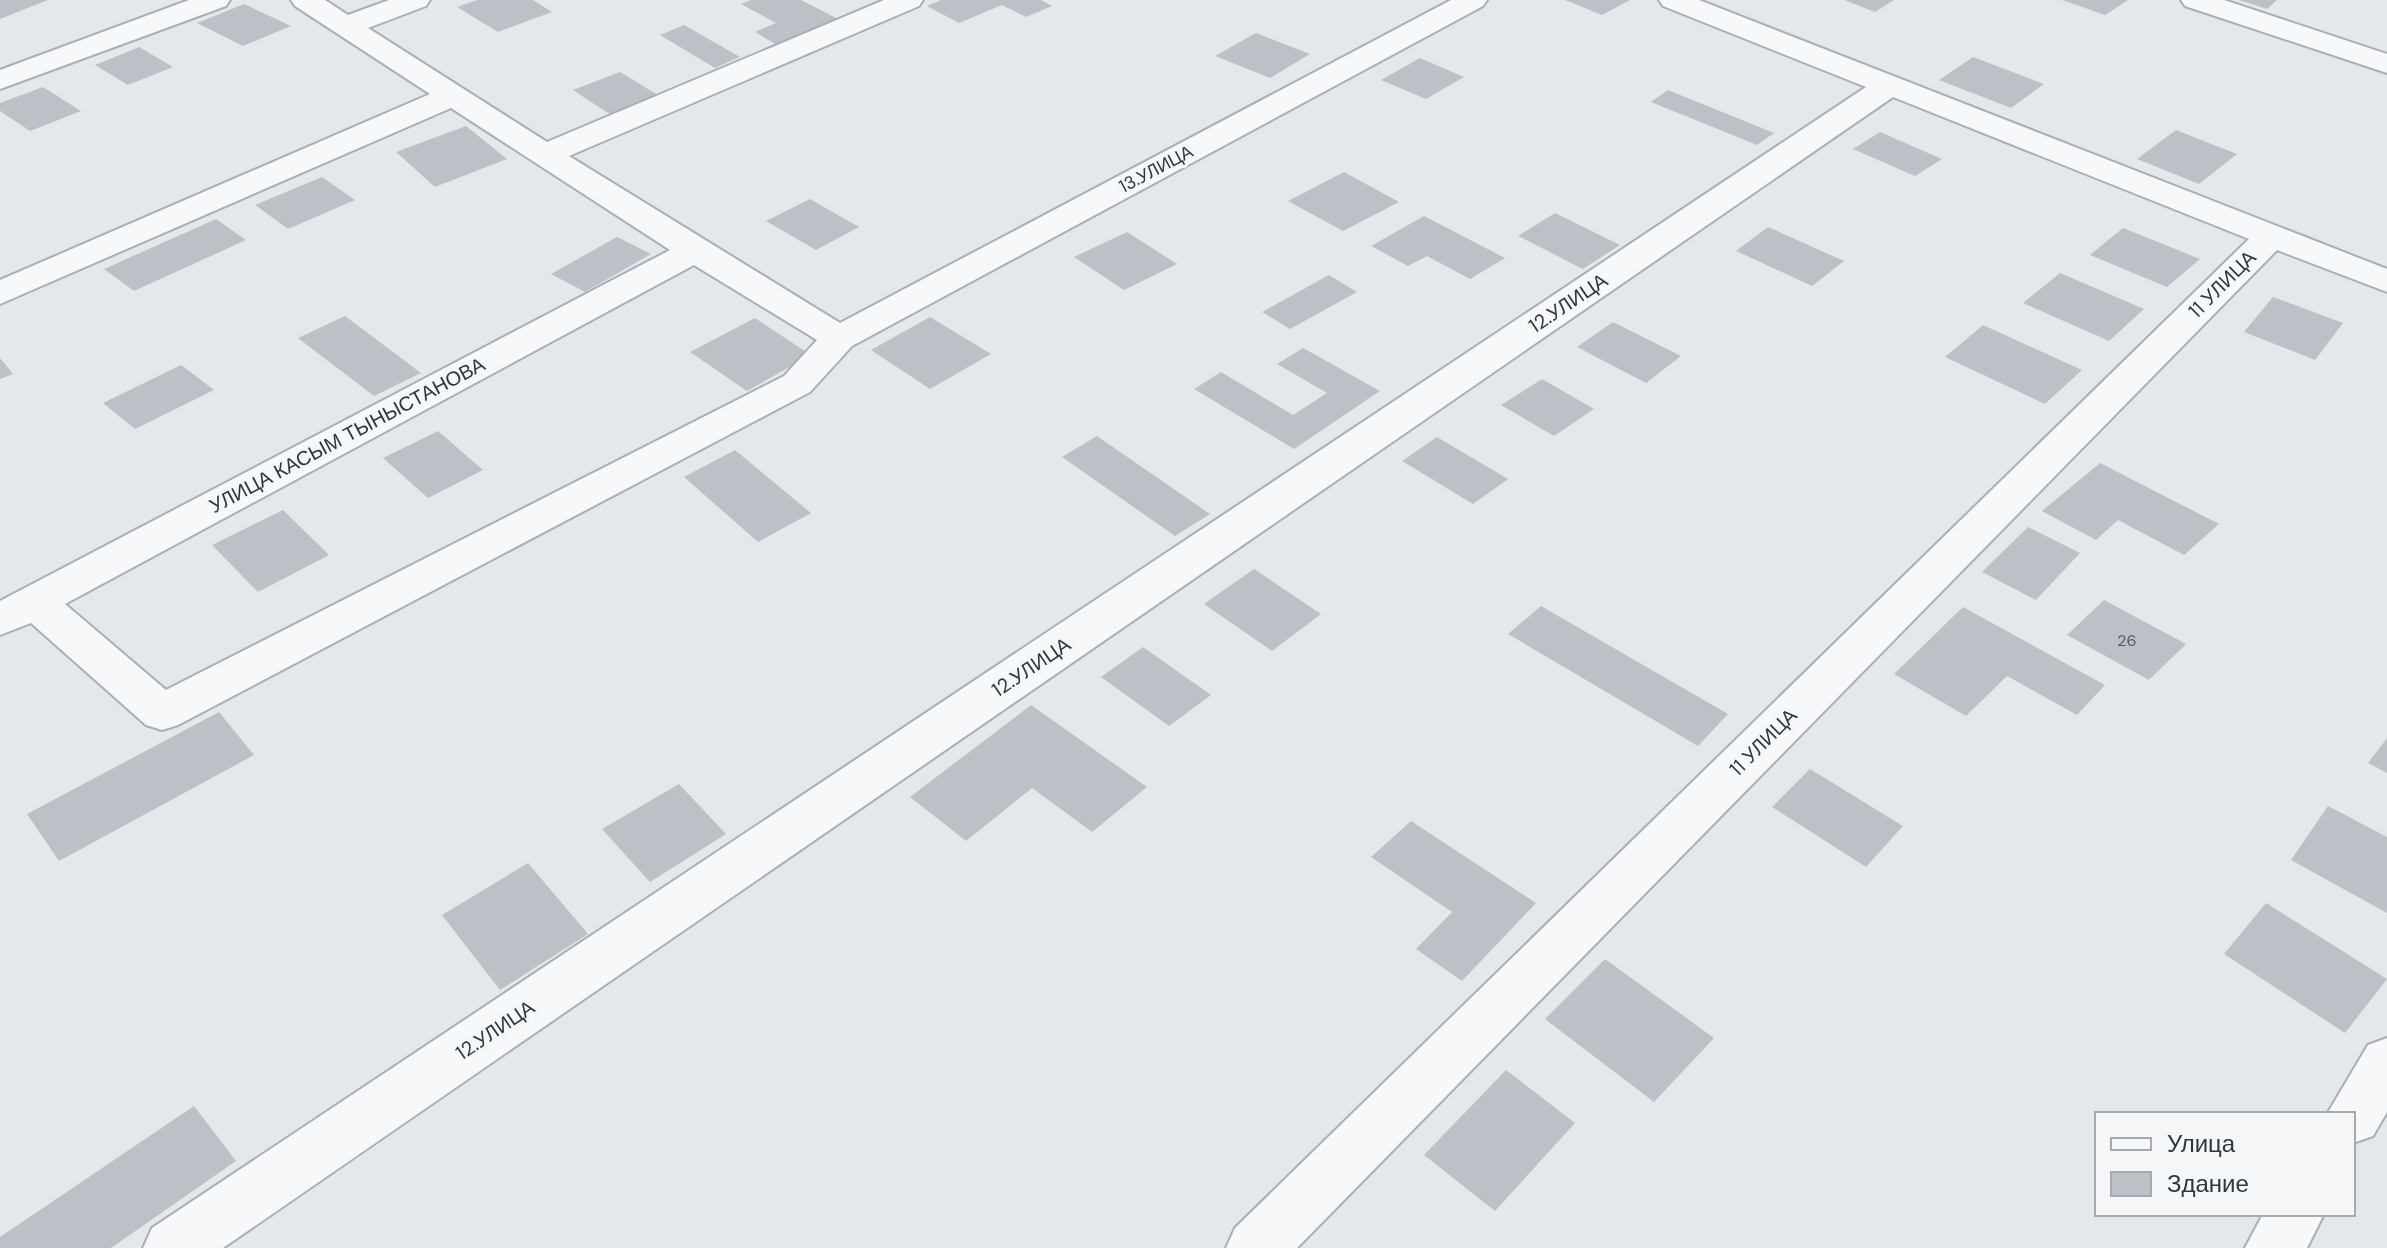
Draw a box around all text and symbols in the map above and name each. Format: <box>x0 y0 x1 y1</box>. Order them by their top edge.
street label: 13.УЛИЦА <box>1115 139 1197 199</box>
street label: 11 УЛИЦА <box>2183 244 2262 323</box>
street label: 12.УЛИЦА <box>1524 267 1613 339</box>
street label: УЛИЦА КАСЫМ ТЫНЫСТАНОВА <box>205 351 490 519</box>
house number: 26 <box>2117 630 2137 651</box>
street label: 12.УЛИЦА <box>987 631 1076 703</box>
street label: 11 УЛИЦА <box>1724 702 1803 781</box>
street label: 12.УЛИЦА <box>451 994 540 1066</box>
legend <box>2095 1112 2355 1216</box>
text: Улица <box>2167 1128 2236 1159</box>
text: Здание <box>2167 1168 2249 1199</box>

